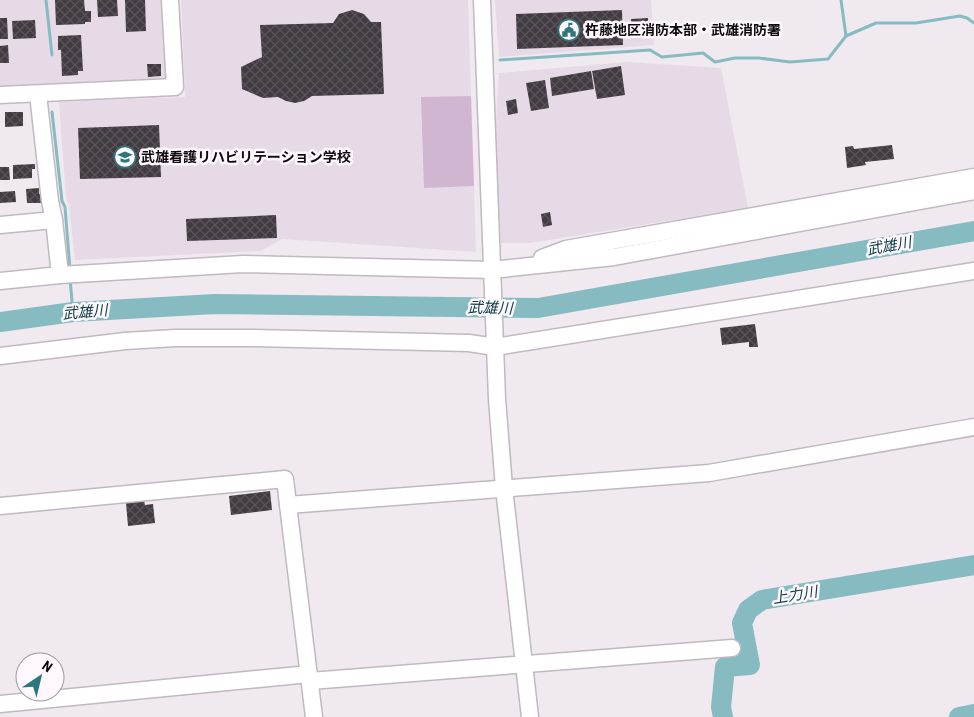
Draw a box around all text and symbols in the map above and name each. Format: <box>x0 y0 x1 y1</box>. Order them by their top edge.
public building icon: 杵藤地区消防本部・武雄消防署 <box>557 18 581 42</box>
place label: 杵藤地区消防本部・武雄消防署 <box>585 22 781 38</box>
school or university icon: 武雄看護リハビリテーション学校 <box>113 145 137 169</box>
place label: 武雄看護リハビリテーション学校 <box>141 149 351 165</box>
water label: 武雄川 <box>865 233 915 259</box>
water label: 武雄川 <box>467 299 515 317</box>
water label: 武雄川 <box>62 301 110 323</box>
water label: 上力川 <box>771 582 821 607</box>
north arrow <box>15 652 65 702</box>
text: N <box>39 657 56 675</box>

